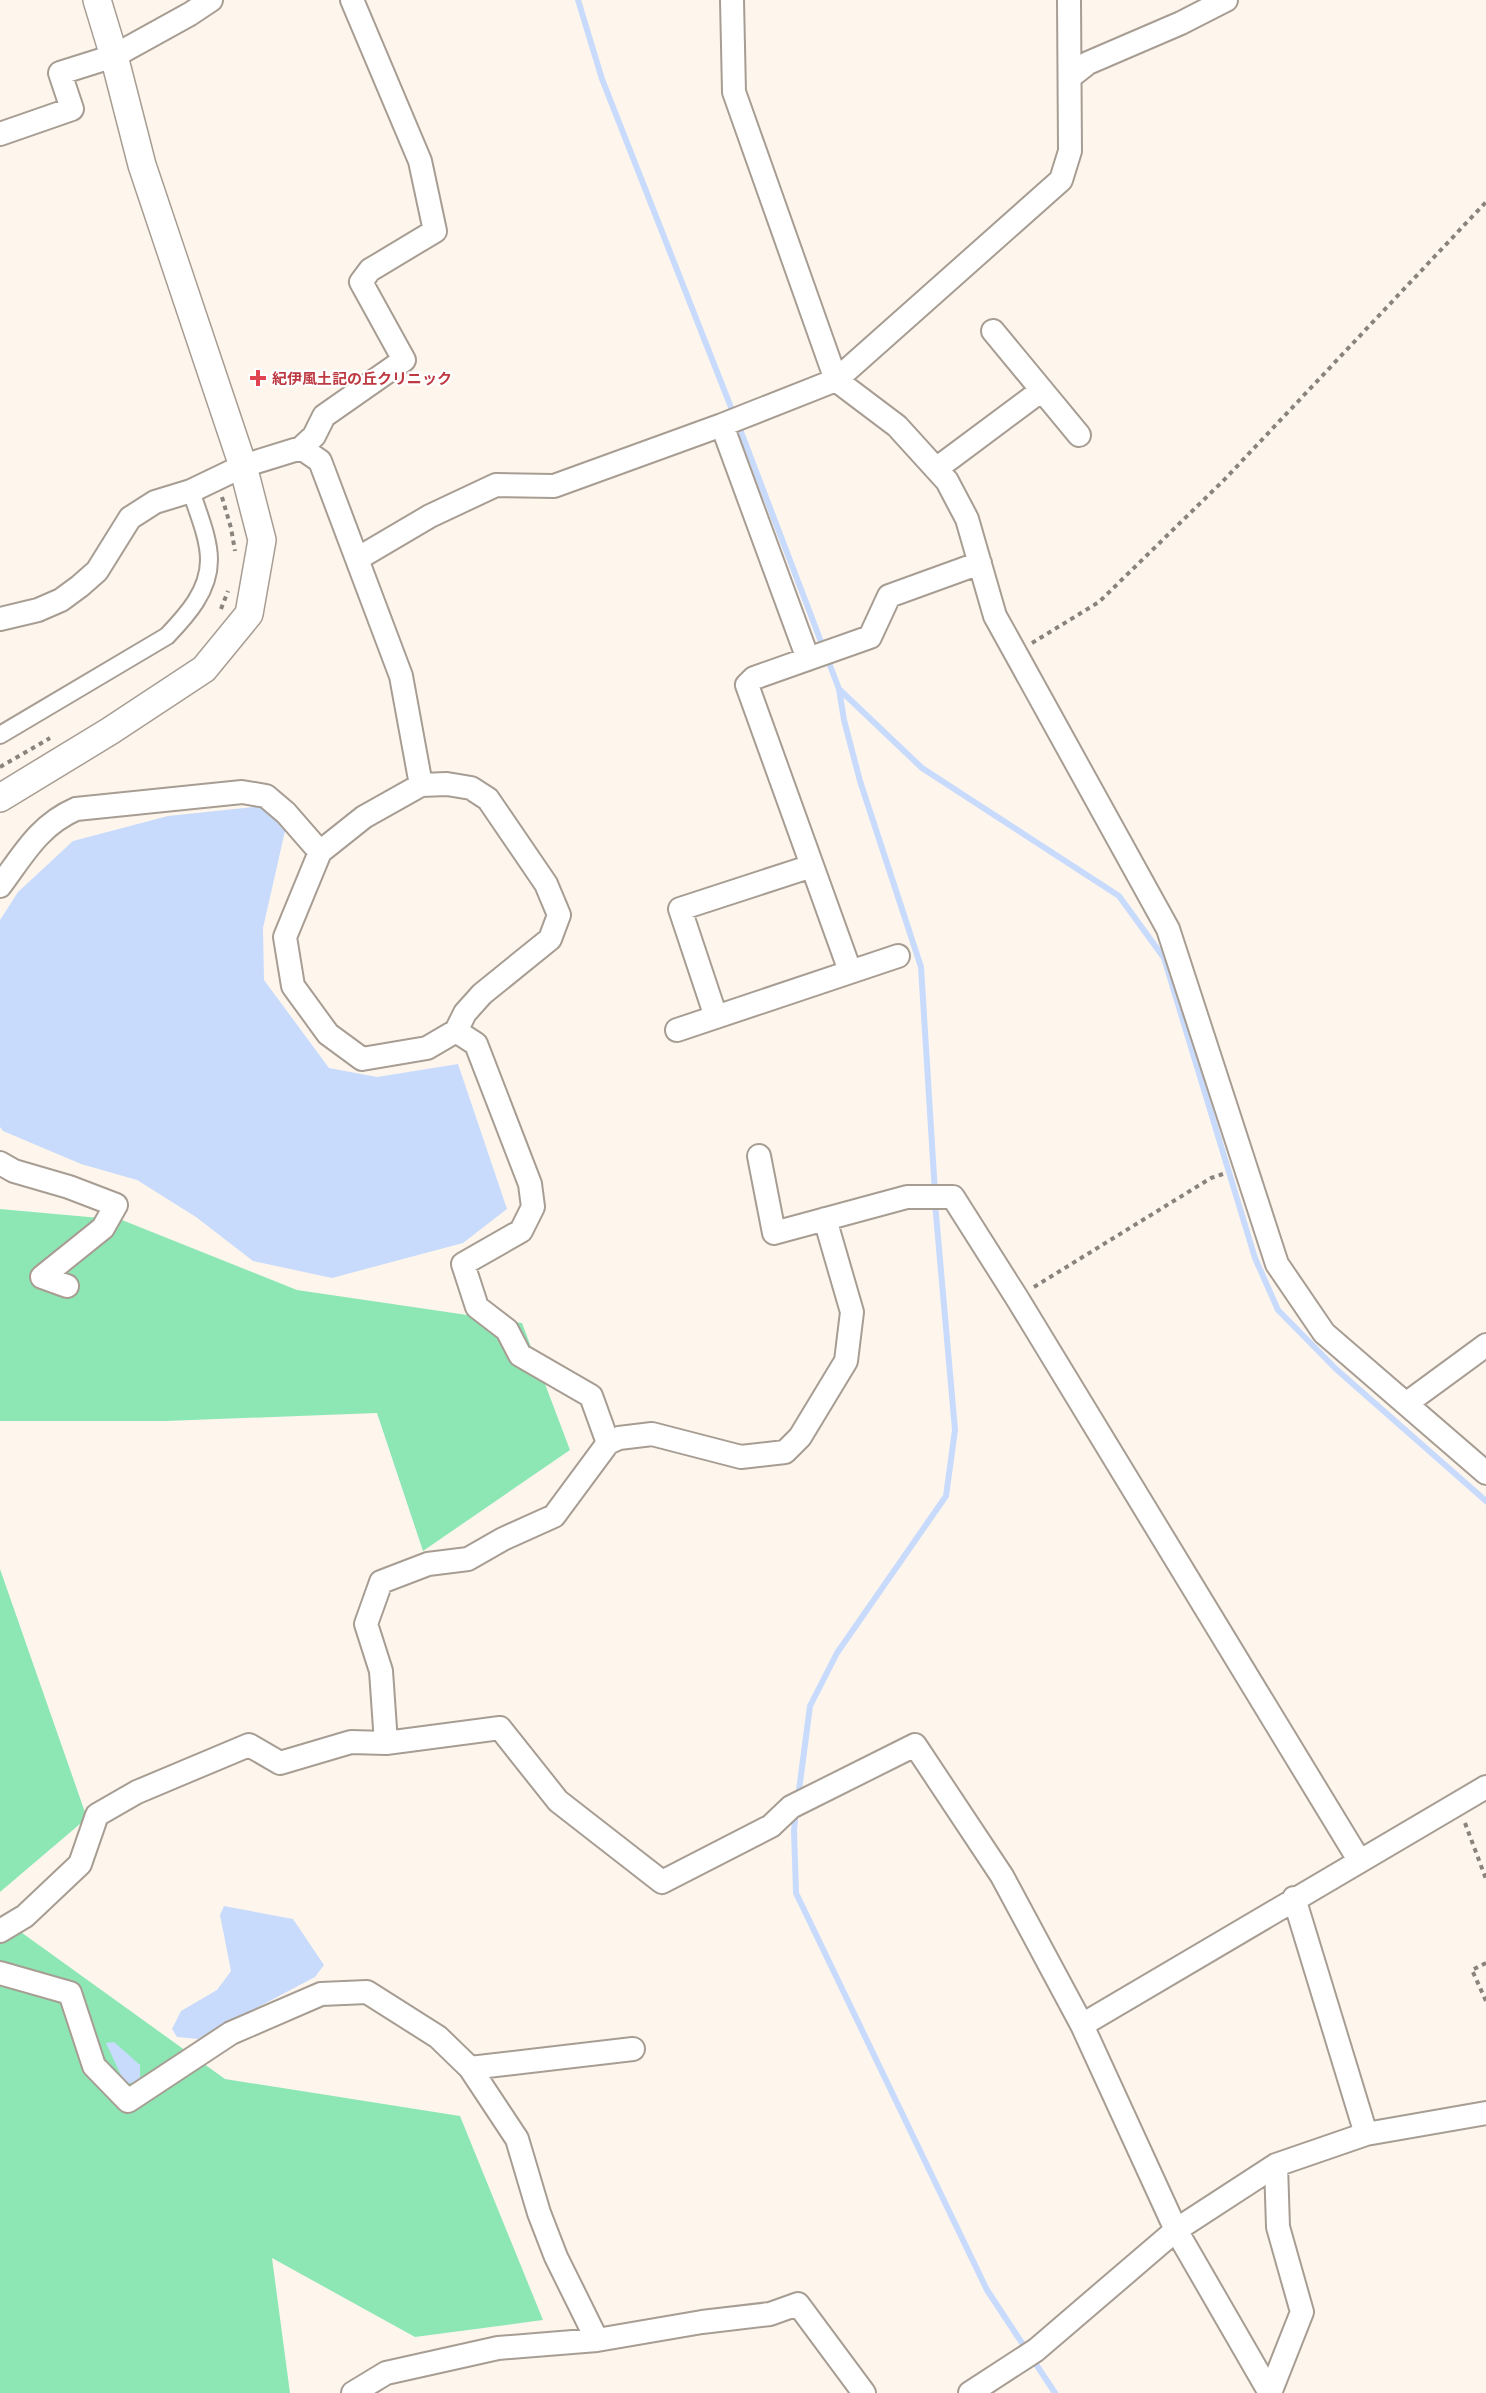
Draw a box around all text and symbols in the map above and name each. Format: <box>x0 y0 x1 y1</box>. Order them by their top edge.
marker: 紀伊風土記の丘クリニック <box>249 369 267 387</box>
place label: 紀伊風土記の丘クリニック <box>272 369 452 388</box>

